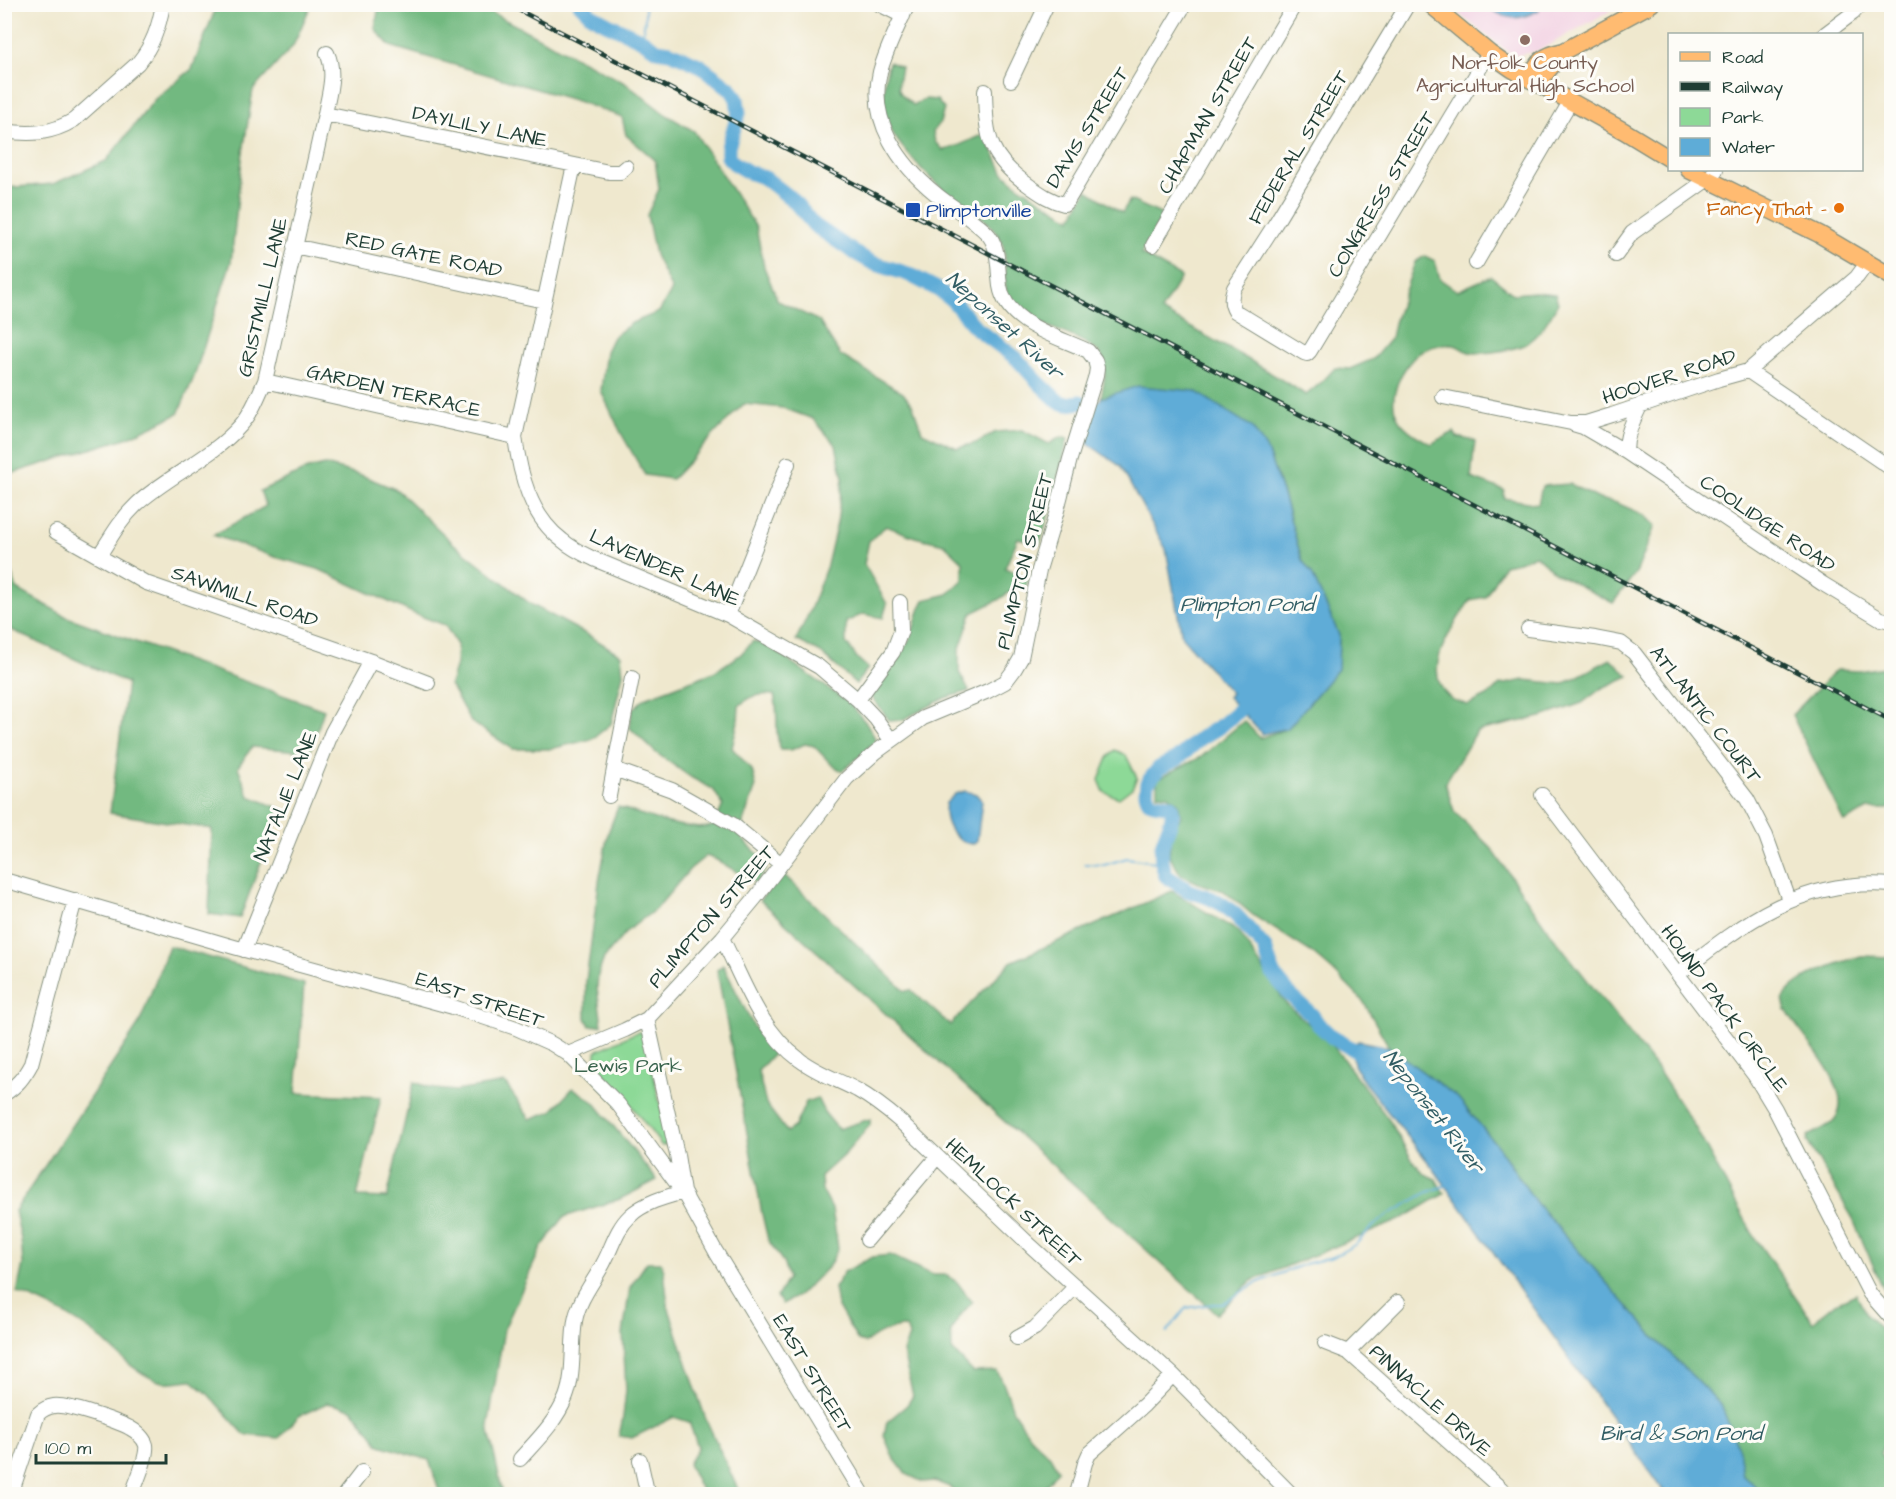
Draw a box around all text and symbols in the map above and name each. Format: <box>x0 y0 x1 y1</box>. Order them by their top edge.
street label: CHAPMAN STREET <box>1151 31 1265 199</box>
marker: Norfolk County Agricultural High School <box>1518 33 1532 47</box>
legend <box>1668 33 1863 171</box>
text: Road <box>1722 45 1763 70</box>
place label: Norfolk County Agricultural High School <box>1416 49 1634 101</box>
street label: DAVIS STREET <box>1039 61 1137 193</box>
street label: FEDERAL STREET <box>1242 65 1356 230</box>
text: Railway <box>1722 75 1783 101</box>
street label: DAYLILY LANE <box>410 99 550 155</box>
text: Park <box>1722 105 1764 130</box>
street label: CONGRESS STREET <box>1321 106 1443 283</box>
text: Water <box>1722 135 1775 160</box>
place label: Fancy That - <box>1706 195 1827 224</box>
place label: Plimptonville <box>926 197 1032 225</box>
marker: Plimptonville <box>904 201 922 219</box>
marker: Fancy That - <box>1832 201 1846 215</box>
street label: GRISTMILL LANE <box>231 215 295 380</box>
street label: RED GATE ROAD <box>343 225 505 285</box>
water label: Neponset River <box>939 265 1072 388</box>
street label: HOOVER ROAD <box>1599 342 1740 412</box>
street label: GARDEN TERRACE <box>304 357 484 425</box>
street label: COOLIDGE ROAD <box>1694 468 1841 580</box>
street label: PLIMPTON STREET <box>989 470 1061 652</box>
street label: LAVENDER LANE <box>585 522 744 614</box>
street label: SAWMILL ROAD <box>168 559 322 635</box>
water label: Plimpton Pond <box>1180 590 1318 619</box>
street label: ATLANTIC COURT <box>1643 640 1768 790</box>
street label: NATALIE LANE <box>247 727 325 866</box>
street label: PLIMPTON STREET <box>642 839 782 994</box>
street label: HOUND PACK CIRCLE <box>1654 919 1795 1098</box>
street label: EAST STREET <box>412 965 548 1035</box>
water label: Neponset River <box>1376 1044 1492 1181</box>
park label: Lewis Park <box>574 1052 682 1080</box>
street label: HEMLOCK STREET <box>939 1132 1088 1274</box>
street label: EAST STREET <box>766 1309 859 1438</box>
street label: PINNACLE DRIVE <box>1363 1338 1498 1463</box>
water label: Bird & Son Pond <box>1600 1419 1766 1448</box>
scale bar <box>36 1427 166 1465</box>
text: 100 m <box>45 1436 91 1461</box>

